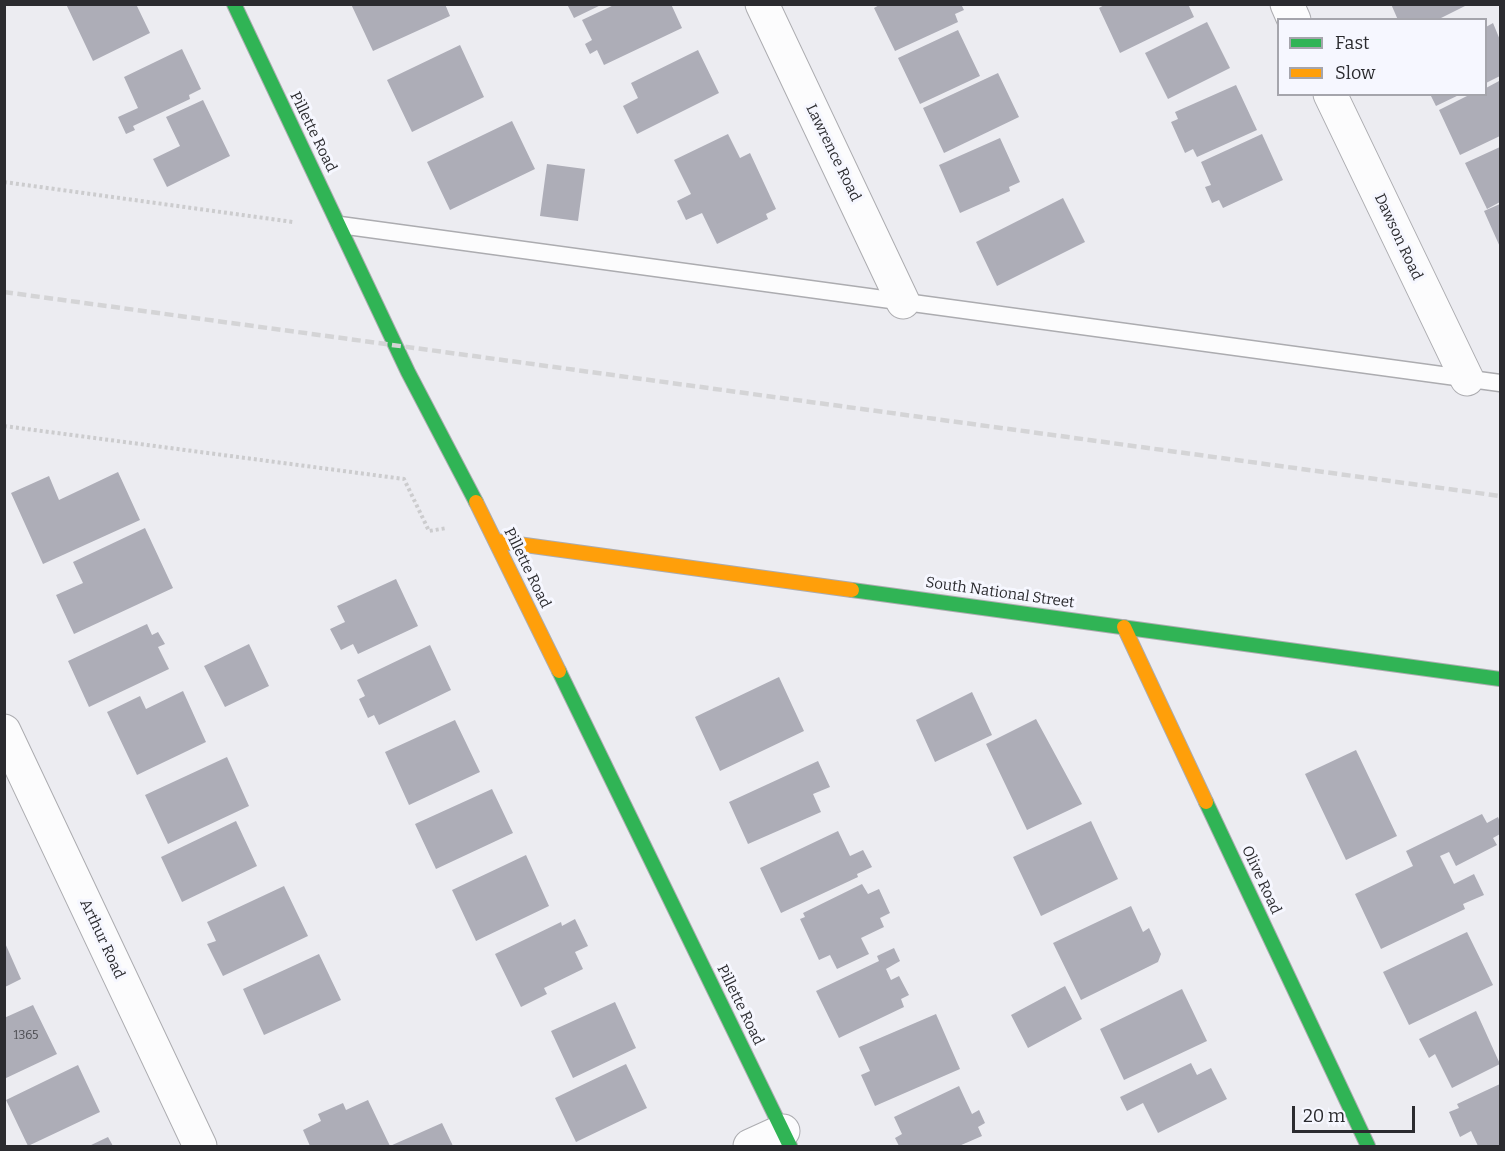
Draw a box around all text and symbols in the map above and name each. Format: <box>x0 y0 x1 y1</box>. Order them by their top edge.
legend <box>1277 18 1487 96</box>
text: Fast <box>1335 32 1370 54</box>
text: Slow <box>1335 62 1375 84</box>
street label: Pillette Road <box>286 89 340 175</box>
street label: Lawrence Road <box>802 102 864 204</box>
street label: Dawson Road <box>1370 191 1426 283</box>
street label: Pillette Road <box>500 525 554 611</box>
street label: South National Street <box>924 574 1076 612</box>
street label: Olive Road <box>1237 843 1285 917</box>
street label: Arthur Road <box>76 896 128 982</box>
street label: Pillette Road <box>713 962 767 1048</box>
house number: 1365 <box>14 1029 38 1043</box>
scale bar <box>1295 1094 1418 1132</box>
text: 20 m <box>1303 1105 1345 1127</box>

